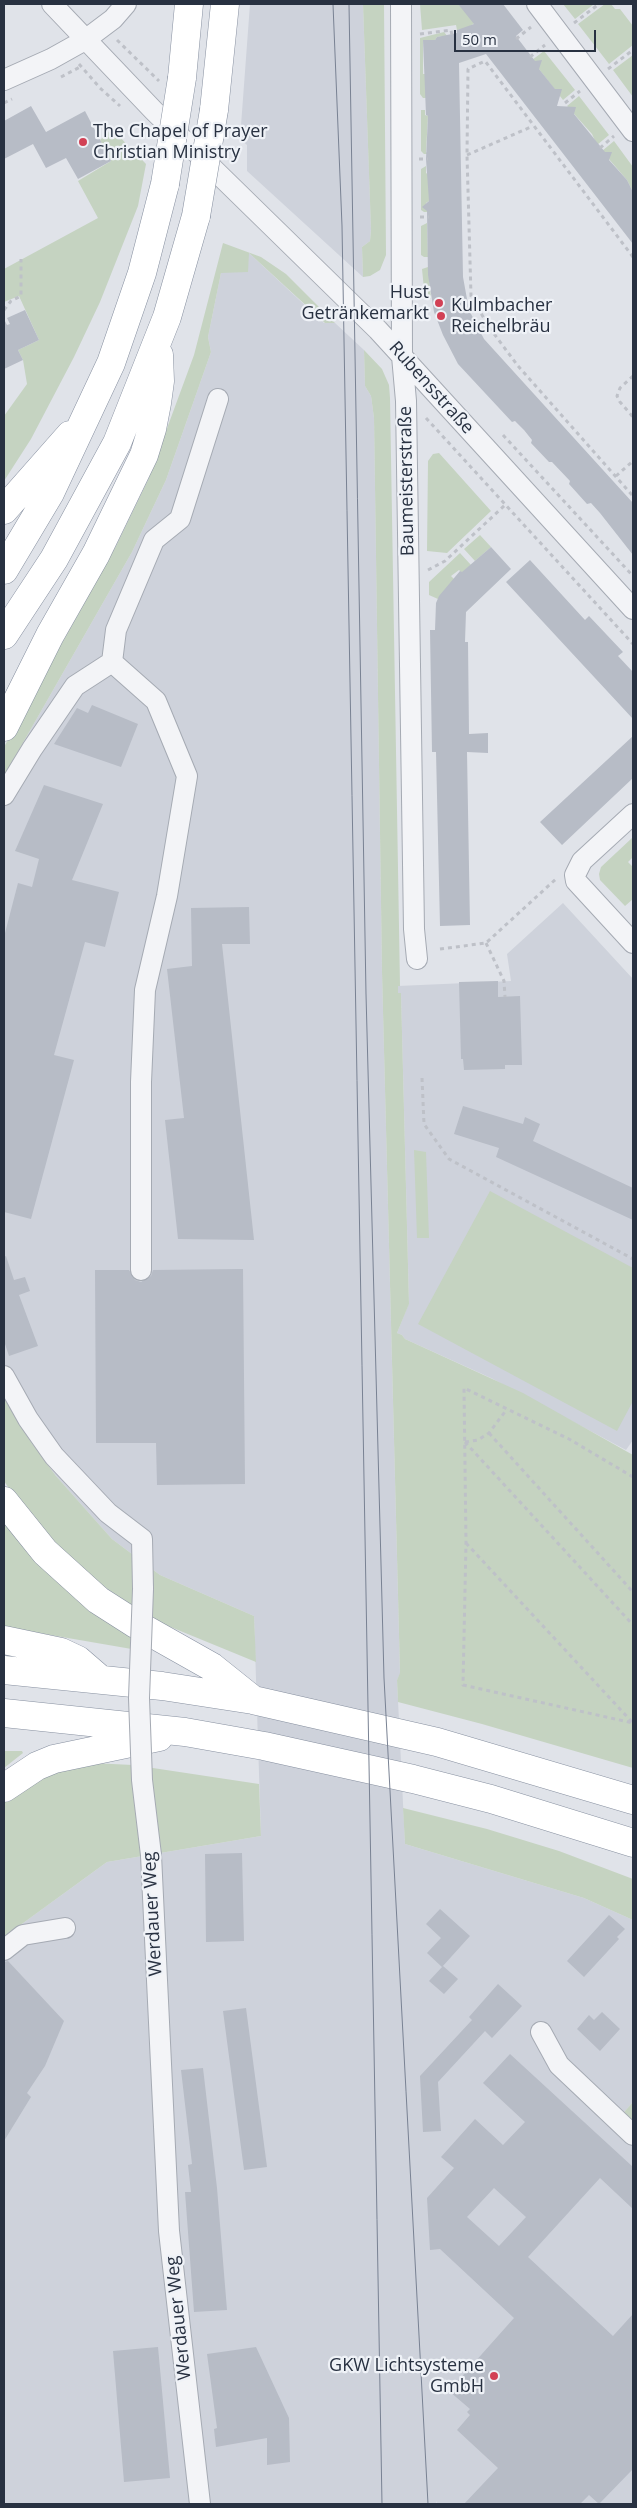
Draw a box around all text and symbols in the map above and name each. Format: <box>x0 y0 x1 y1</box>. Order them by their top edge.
scale bar <box>457 20 600 52</box>
text: 50 m <box>462 29 497 49</box>
place label: The Chapel of Prayer Christian Ministry <box>93 121 268 163</box>
marker: The Chapel of Prayer Christian Ministry <box>77 136 89 148</box>
place label: Hust Getränkemarkt <box>302 282 429 324</box>
place label: Kulmbacher Reichelbräu <box>451 295 552 338</box>
marker: Hust Getränkemarkt <box>433 297 445 309</box>
marker: Kulmbacher Reichelbräu <box>435 310 447 322</box>
street label: Rubensstraße <box>384 337 478 439</box>
street label: Baumeisterstraße <box>395 406 419 556</box>
street label: Werdauer Weg <box>139 1851 167 1977</box>
street label: Werdauer Weg <box>162 2255 196 2381</box>
place label: GKW Lichtsysteme GmbH <box>329 2355 484 2398</box>
marker: GKW Lichtsysteme GmbH <box>488 2370 500 2382</box>

